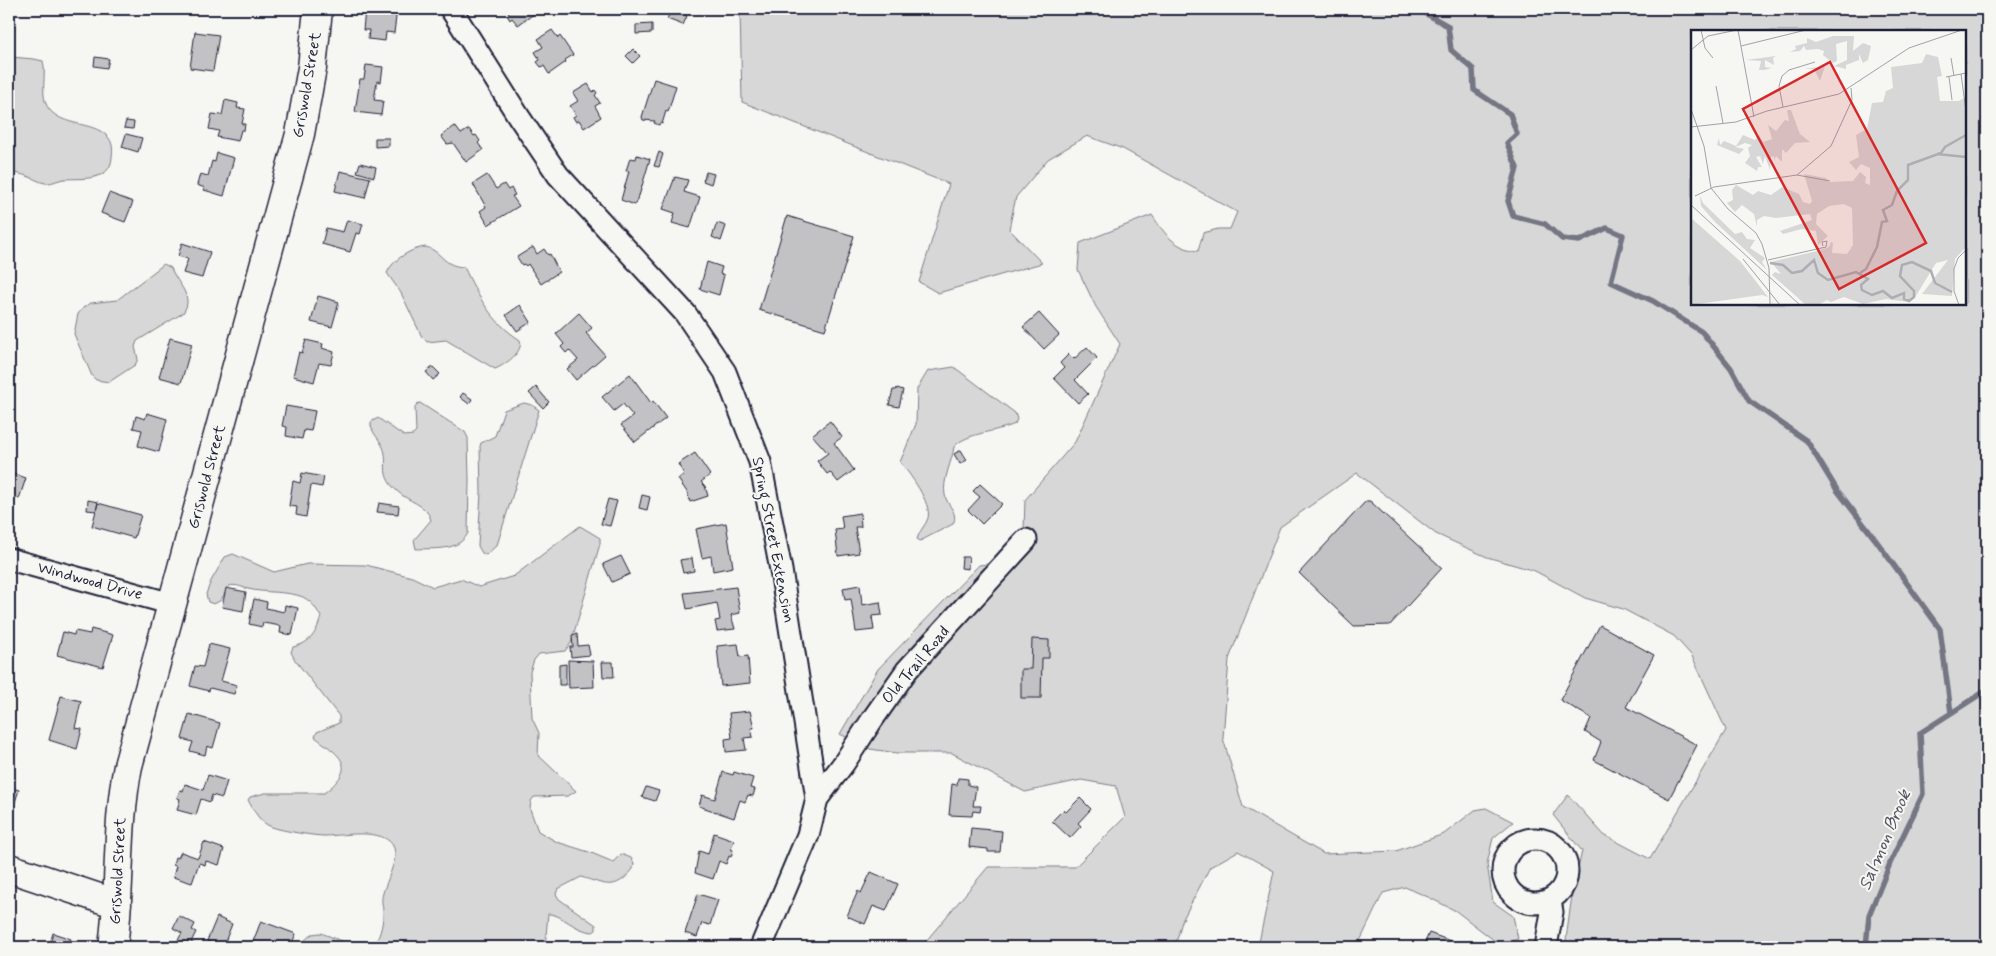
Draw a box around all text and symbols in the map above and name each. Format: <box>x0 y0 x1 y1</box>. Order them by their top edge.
street label: Griswold Street <box>287 30 327 140</box>
inset map <box>1691 30 1966 305</box>
street label: Griswold Street <box>183 422 231 531</box>
street label: Spring Street Extension <box>746 455 799 625</box>
street label: Windwood Drive <box>35 557 145 605</box>
street label: Old Trail Road <box>877 622 955 708</box>
water label: Salmon Brook <box>1853 785 1917 894</box>
street label: Griswold Street <box>105 816 131 925</box>

